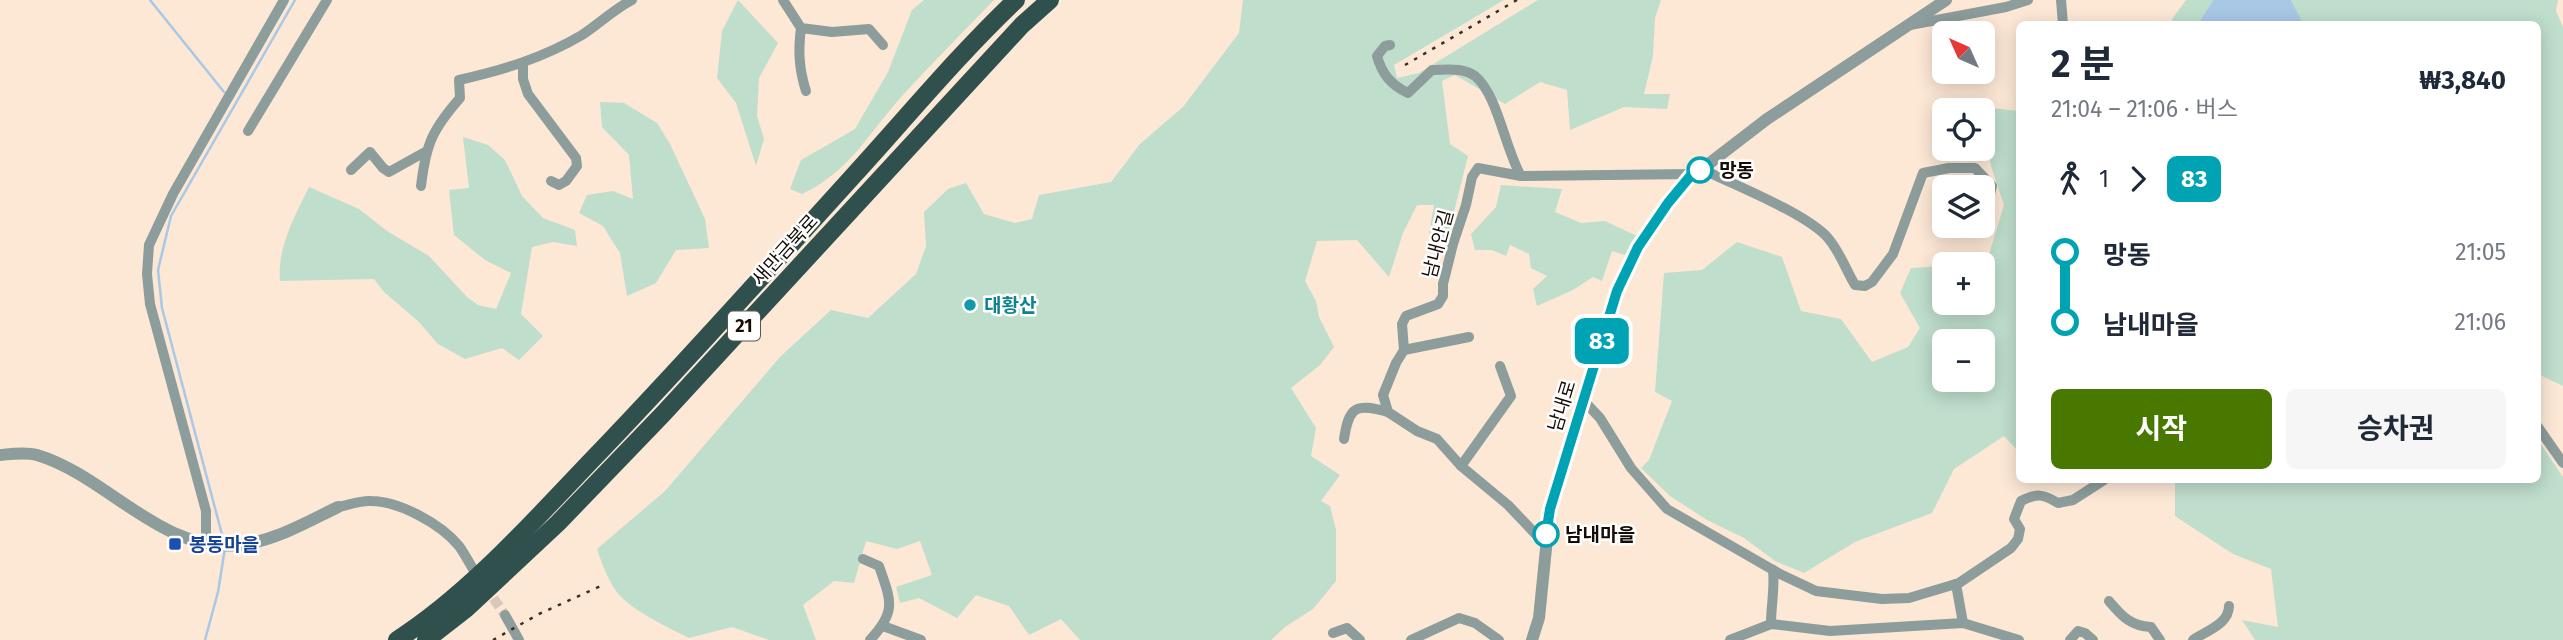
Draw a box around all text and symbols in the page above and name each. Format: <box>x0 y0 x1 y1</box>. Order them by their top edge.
north arrow <box>1932 21 1995 84</box>
map controls <box>1932 21 1995 392</box>
text: 2 분 <box>2051 41 2115 87</box>
text: ₩3,840 <box>2419 65 2506 96</box>
text: 21:04 – 21:06 · 버스 <box>2051 95 2238 123</box>
button: locate <box>1932 98 1995 161</box>
marker: 망동 <box>1687 157 1713 183</box>
place label: 망동 <box>1719 159 1754 182</box>
icon: walk <box>2051 160 2089 198</box>
icon: forward <box>2119 160 2157 198</box>
text: 1 <box>2099 165 2109 193</box>
text: 83 <box>2181 165 2207 193</box>
button: layers <box>1932 175 1995 238</box>
street label: 남내안길 <box>1418 207 1458 281</box>
street label: 새만금북로 <box>747 210 823 290</box>
text: 21:05 <box>2455 238 2506 266</box>
text: 망동 <box>2103 240 2151 271</box>
button: + <box>1932 252 1995 315</box>
place label: 대황산 <box>984 294 1037 317</box>
marker: 대황산 <box>962 297 978 313</box>
text: 21:06 <box>2455 308 2506 336</box>
text: 남내마을 <box>2103 310 2199 341</box>
road number: 21 <box>728 312 760 340</box>
line badge: 83 <box>1570 318 1634 364</box>
text: 83 <box>1589 327 1615 355</box>
button: − <box>1932 329 1995 392</box>
street label: 남내로 <box>1543 378 1581 434</box>
button: 시작 <box>2051 389 2272 469</box>
button: 승차권 <box>2286 389 2506 469</box>
marker: 남내마을 <box>1533 521 1559 547</box>
place label: 남내마을 <box>1565 523 1635 546</box>
place label: 봉동마을 <box>189 533 259 556</box>
marker: 봉동마을 <box>167 536 183 552</box>

